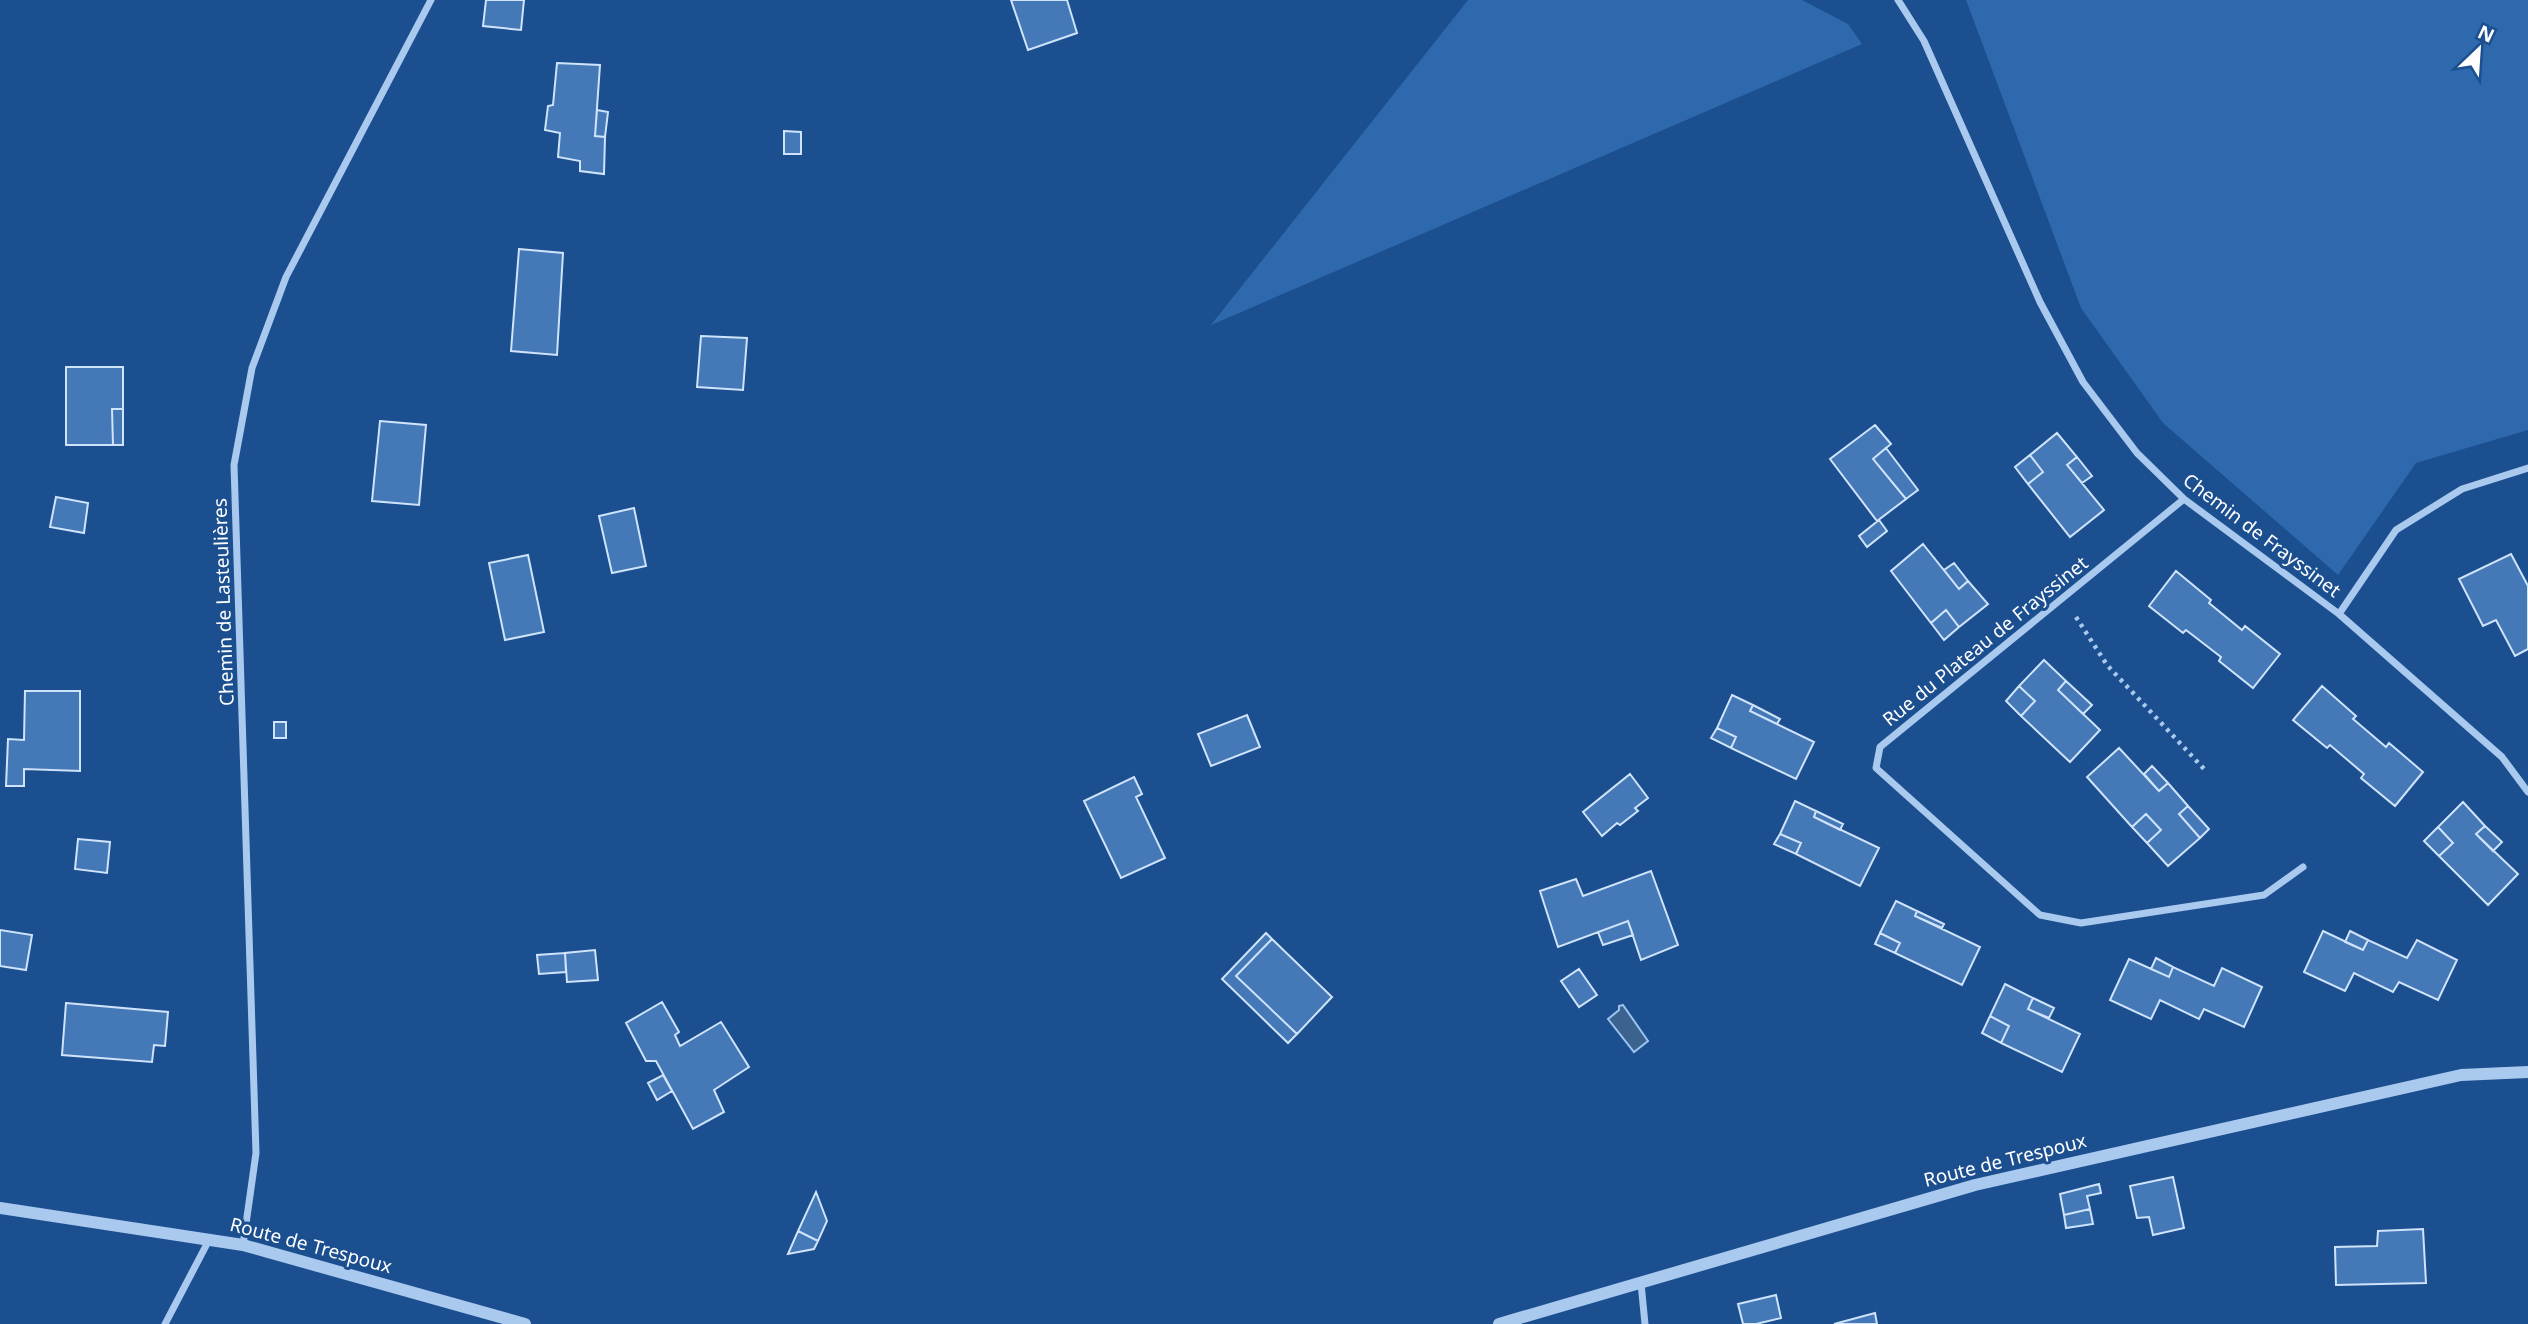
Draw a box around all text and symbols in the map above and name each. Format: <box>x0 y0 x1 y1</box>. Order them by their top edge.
north arrow <box>2444 14 2514 84</box>
text: N <box>2474 19 2499 49</box>
street label: Chemin de Frayssinet <box>2178 467 2346 603</box>
street label: Chemin de Lasteulières <box>206 498 240 706</box>
street label: Rue du Plateau de Frayssinet <box>1877 550 2093 732</box>
street label: Route de Trespoux <box>1921 1127 2089 1193</box>
street label: Route de Trespoux <box>227 1211 395 1279</box>

